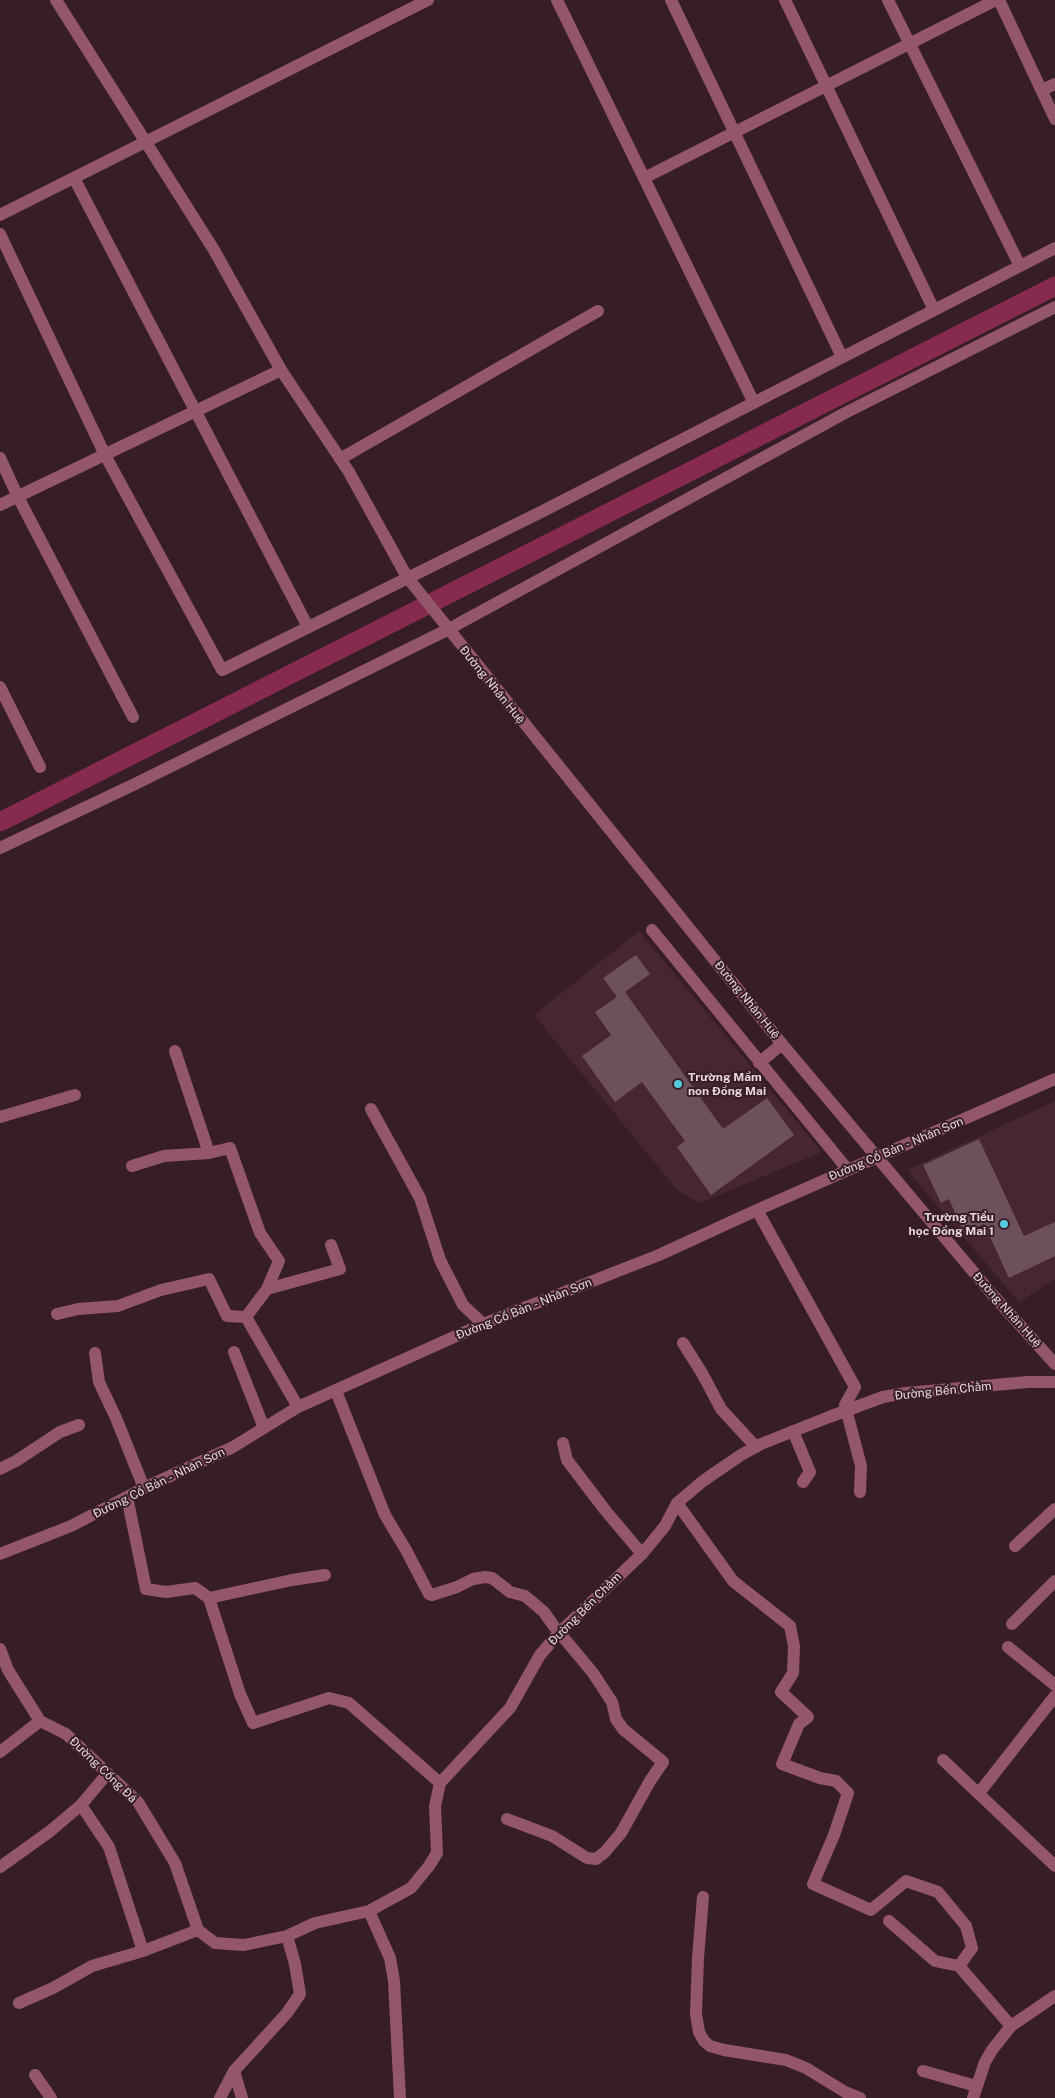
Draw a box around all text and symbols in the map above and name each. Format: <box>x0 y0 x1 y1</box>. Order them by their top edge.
street label: Đường Nhân Huệ <box>456 643 528 727</box>
street label: Đường Nhân Huệ <box>711 958 783 1042</box>
place label: Trường Mầm non Đồng Mai <box>688 1070 766 1098</box>
marker: Trường Mầm non Đồng Mai <box>672 1078 684 1090</box>
street label: Đường Cổ Bản - Nhân Sơn <box>826 1114 966 1184</box>
place label: Trường Tiểu học Đồng Mai 1 <box>909 1210 994 1238</box>
marker: Trường Tiểu học Đồng Mai 1 <box>998 1218 1010 1230</box>
street label: Đường Nhân Huệ <box>970 1270 1044 1350</box>
street label: Đường Cổ Bản - Nhân Sơn <box>454 1275 594 1343</box>
street label: Đường Bến Chằm <box>894 1379 992 1403</box>
street label: Đường Cổ Bản - Nhân Sơn <box>91 1445 227 1521</box>
street label: Đường Bến Chằm <box>545 1569 625 1649</box>
street label: Đường Cống Đá <box>66 1734 140 1806</box>

